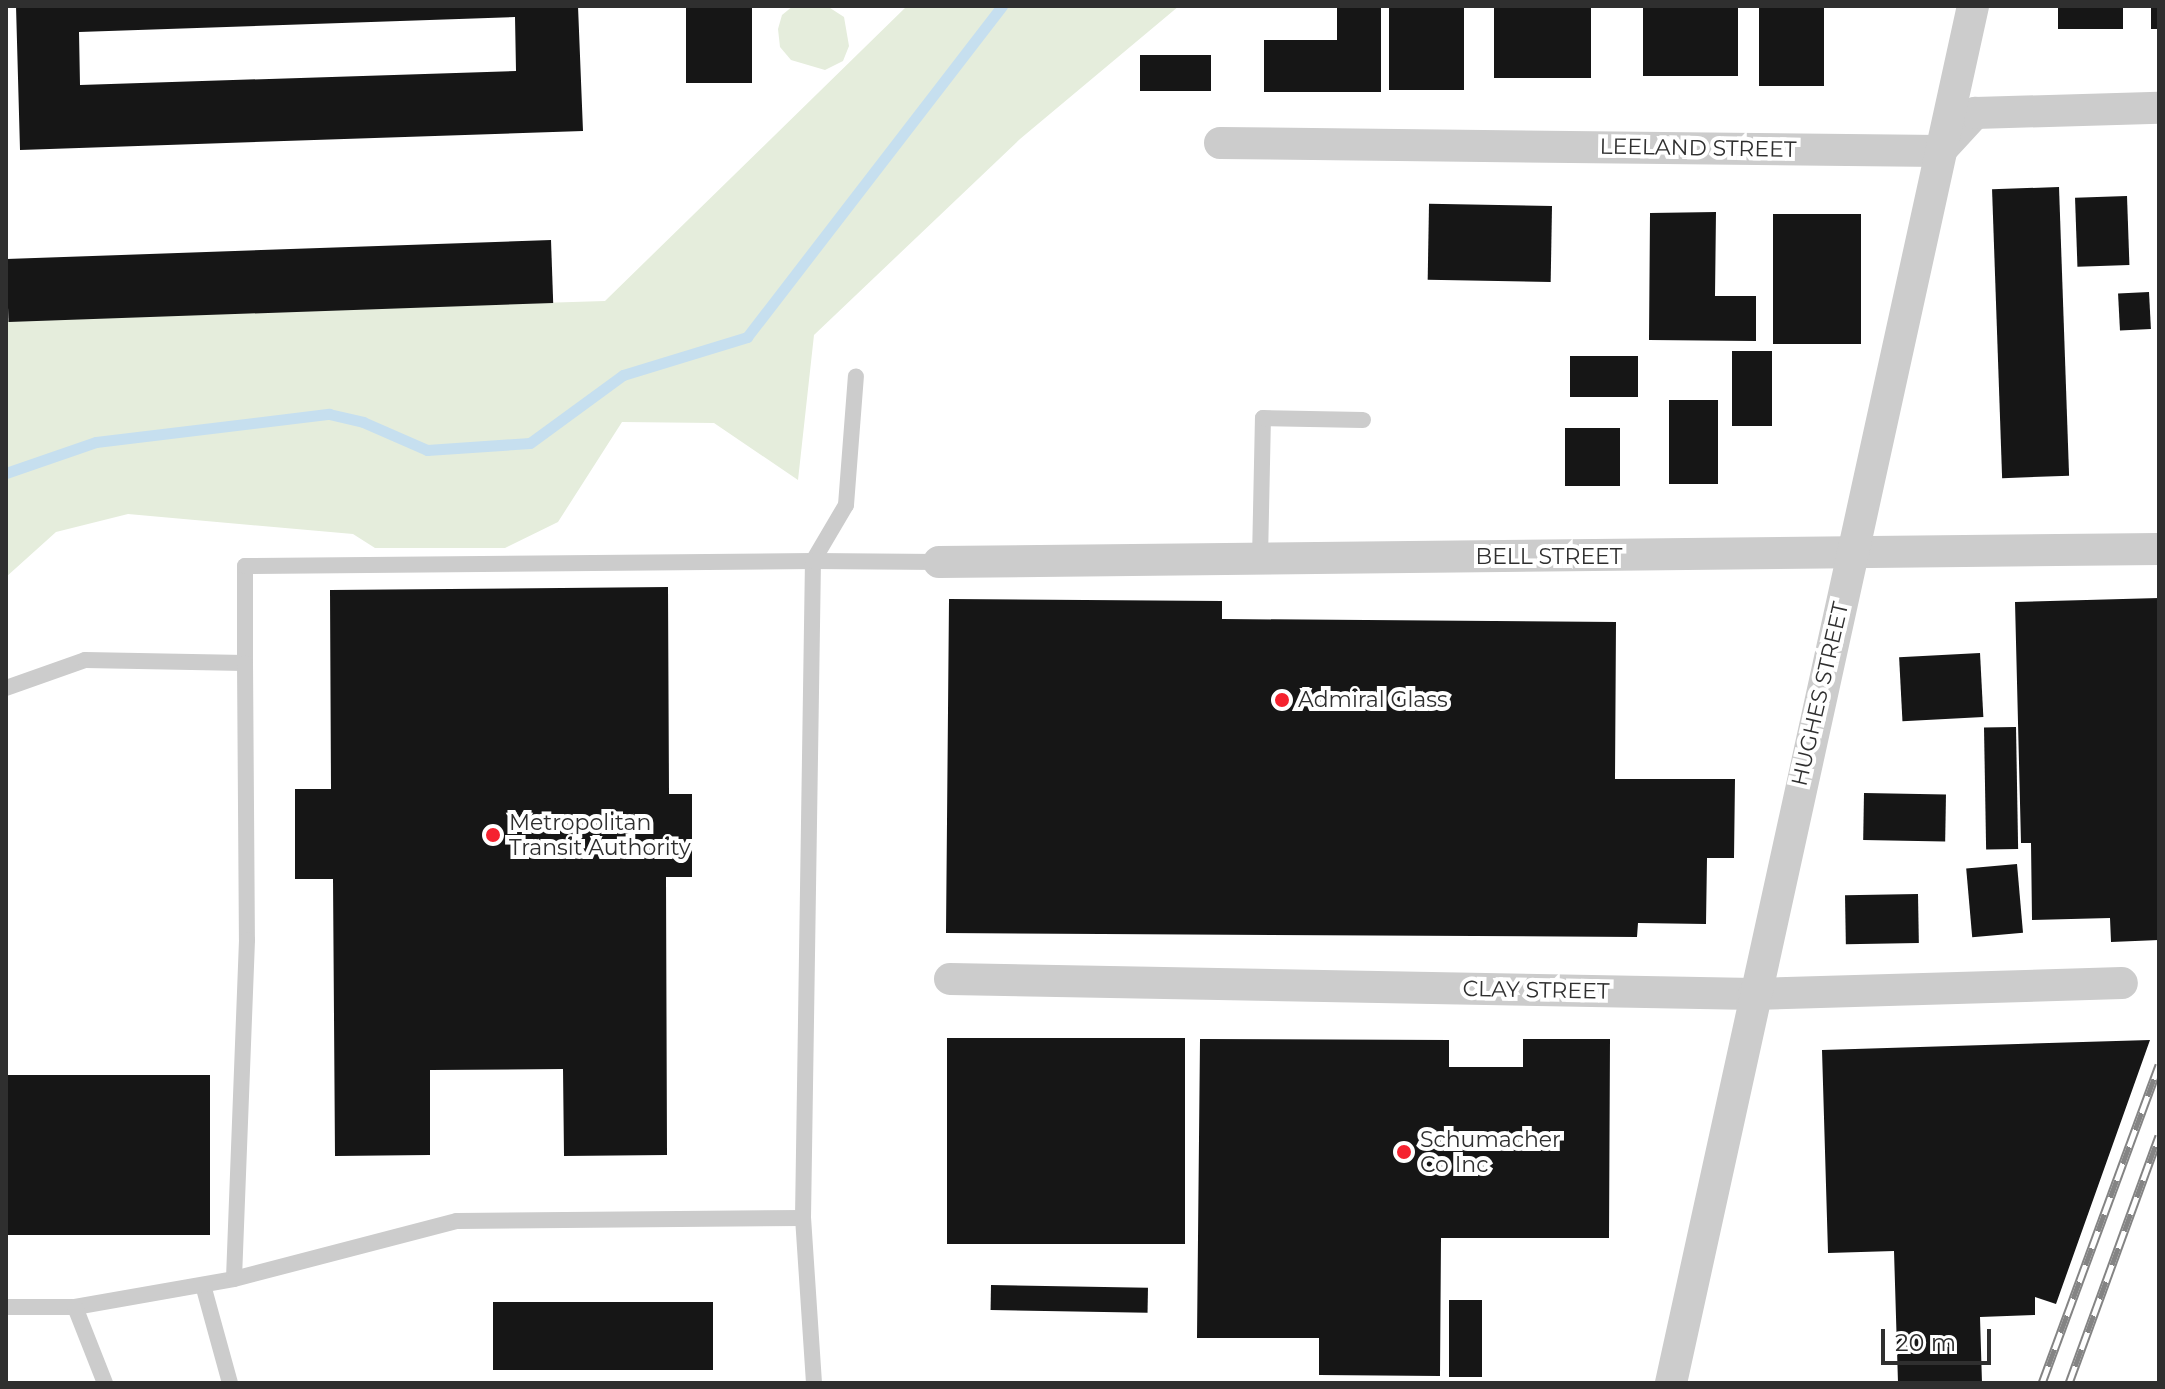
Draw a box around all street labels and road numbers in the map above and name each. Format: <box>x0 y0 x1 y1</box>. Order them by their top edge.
street label: LEELAND STREET <box>1599 133 1797 163</box>
street label: BELL STREET <box>1476 544 1622 570</box>
street label: HUGHES STREET <box>1786 599 1854 789</box>
street label: CLAY STREET <box>1462 976 1610 1004</box>

